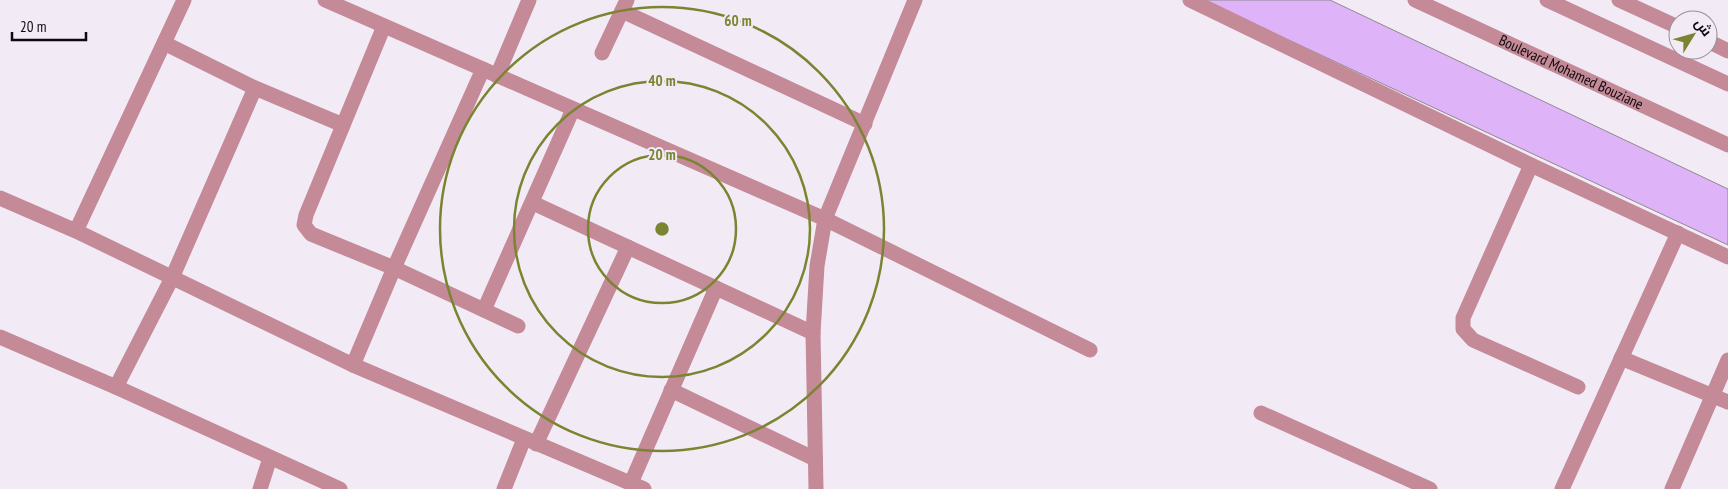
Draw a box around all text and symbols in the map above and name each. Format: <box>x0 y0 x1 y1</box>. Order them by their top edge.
scale bar <box>12 10 86 42</box>
north arrow <box>1668 10 1718 60</box>
text: 60 m <box>724 11 752 30</box>
text: ش <box>1691 15 1716 40</box>
text: 20 m <box>20 17 46 36</box>
street label: Boulevard Mohamed Bouziane <box>1496 30 1647 113</box>
text: 40 m <box>648 71 676 90</box>
text: 20 m <box>648 145 676 164</box>
centre of rings <box>653 220 671 238</box>

